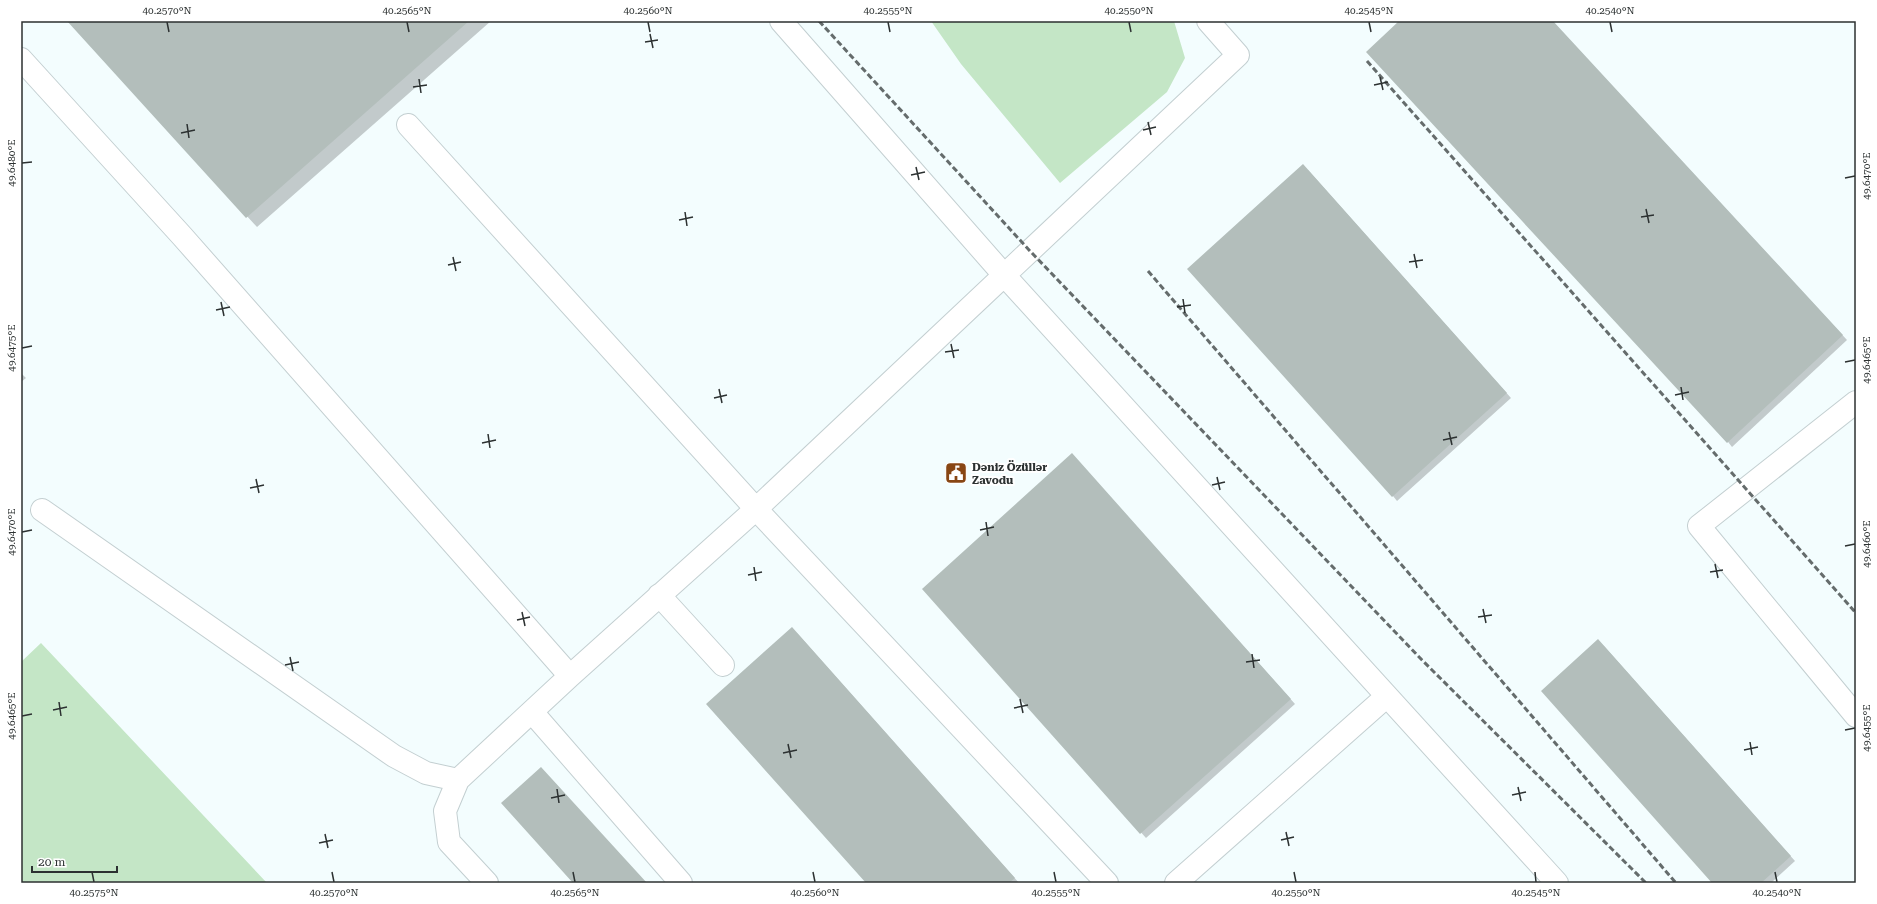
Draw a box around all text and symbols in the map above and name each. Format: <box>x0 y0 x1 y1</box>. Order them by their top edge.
text: 40.2570°N <box>142 5 192 16</box>
text: 40.2565°N <box>382 5 432 16</box>
text: 40.2560°N <box>623 5 673 16</box>
text: 40.2555°N <box>863 5 913 16</box>
text: 40.2550°N <box>1104 5 1154 16</box>
text: 40.2545°N <box>1344 5 1394 16</box>
text: 40.2540°N <box>1585 5 1635 16</box>
text: 49.6480°E <box>6 139 17 187</box>
text: 49.6470°E <box>1861 152 1872 200</box>
text: 49.6475°E <box>6 324 17 372</box>
text: 49.6465°E <box>1861 336 1872 384</box>
public building icon: Dəniz Özüllər Zavodu <box>943 460 969 486</box>
place label: Dəniz Özüllər Zavodu <box>972 460 1047 487</box>
text: 49.6470°E <box>6 508 17 556</box>
text: 49.6460°E <box>1861 520 1872 568</box>
text: 49.6465°E <box>6 692 17 740</box>
text: 49.6455°E <box>1861 704 1872 752</box>
scale bar <box>32 848 117 874</box>
text: 20 m <box>38 855 65 869</box>
text: 40.2575°N <box>69 887 119 898</box>
text: 40.2570°N <box>309 887 359 898</box>
text: 40.2565°N <box>550 887 600 898</box>
text: 40.2560°N <box>790 887 840 898</box>
text: 40.2555°N <box>1031 887 1081 898</box>
text: 40.2550°N <box>1271 887 1321 898</box>
text: 40.2545°N <box>1511 887 1561 898</box>
text: 40.2540°N <box>1752 887 1802 898</box>

